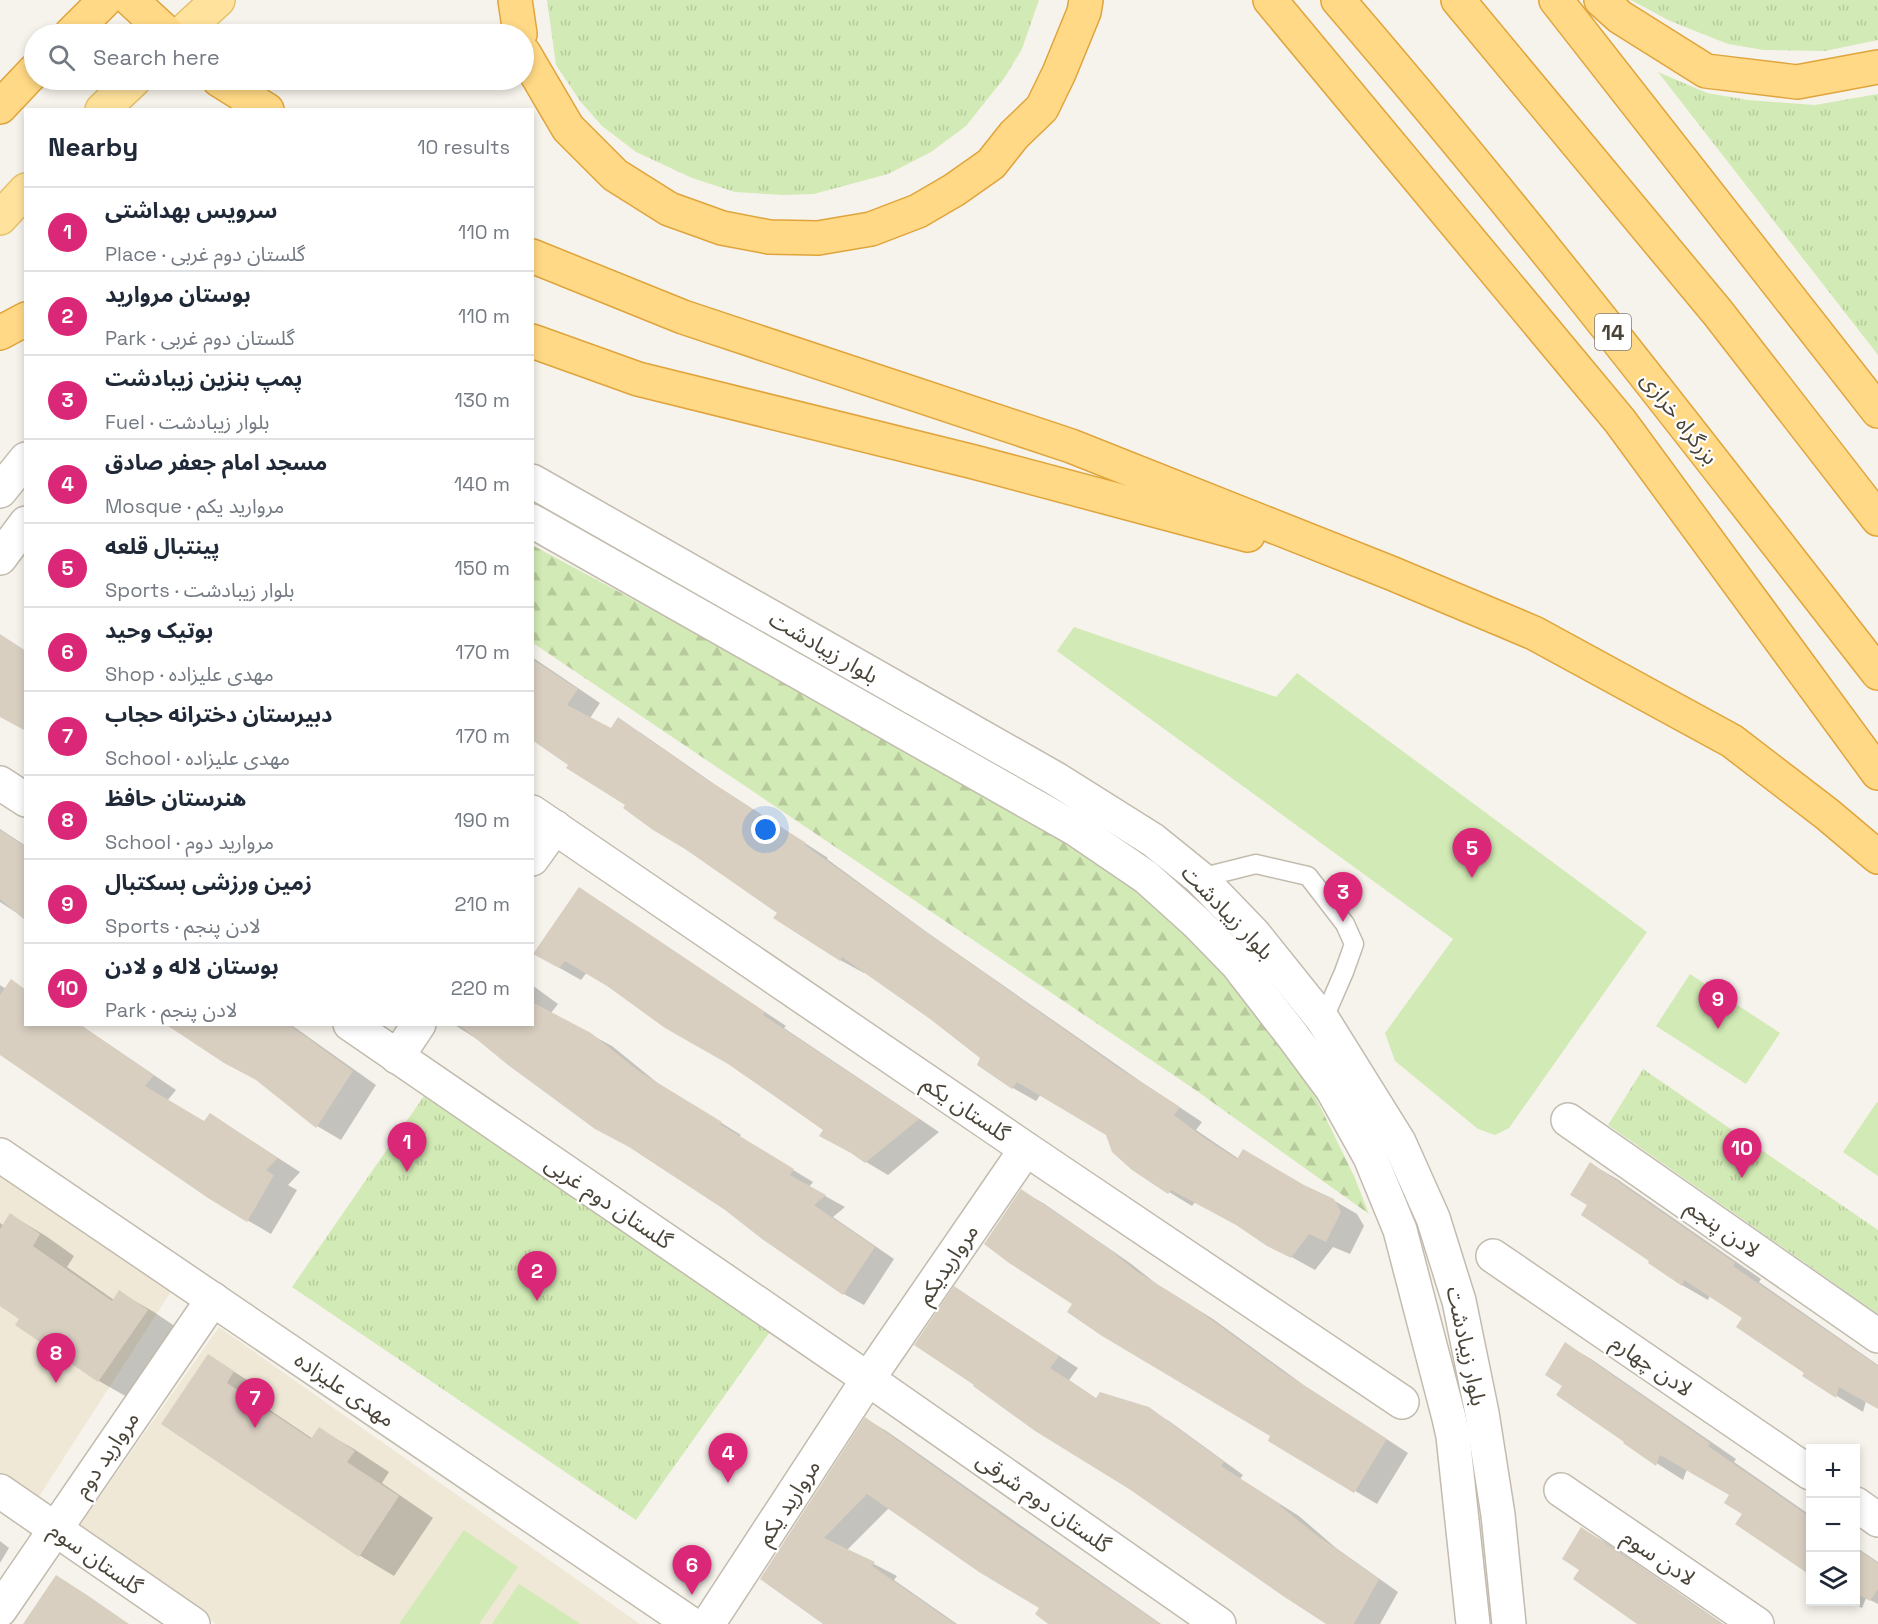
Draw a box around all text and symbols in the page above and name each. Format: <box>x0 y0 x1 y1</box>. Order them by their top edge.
search box <box>24 24 534 90</box>
icon: search <box>45 41 78 74</box>
text: Search here <box>93 43 220 71</box>
text: Nearby <box>48 130 138 164</box>
text: 10 results <box>417 134 510 160</box>
text: سرویس بهداشتی <box>105 196 278 224</box>
text: 1 <box>63 219 72 245</box>
text: 110 m <box>458 219 510 245</box>
text: Place · گلستان دوم غربی <box>105 241 305 267</box>
text: بوستان مروارید <box>105 280 251 308</box>
text: 2 <box>62 303 73 329</box>
text: 110 m <box>458 303 510 329</box>
road number: 14 <box>1595 314 1631 350</box>
text: Park · گلستان دوم غربی <box>105 325 295 351</box>
text: پمپ بنزین زیبادشت <box>105 364 302 392</box>
street label: بزرگراه خرازی <box>1635 366 1725 470</box>
text: 3 <box>61 387 74 413</box>
text: 130 m <box>454 387 510 413</box>
text: Fuel · بلوار زیبادشت <box>105 409 269 435</box>
text: مسجد امام جعفر صادق <box>105 448 327 476</box>
text: 4 <box>61 471 74 497</box>
text: 140 m <box>454 471 510 497</box>
text: Mosque · مروارید یکم <box>105 493 284 519</box>
text: پینتبال قلعه <box>105 532 220 560</box>
text: 5 <box>62 555 74 581</box>
text: 150 m <box>455 555 510 581</box>
text: Sports · بلوار زیبادشت <box>105 577 294 603</box>
street label: بلوار زیبادشت <box>764 604 884 690</box>
text: بوتیک وحید <box>105 616 213 644</box>
text: 6 <box>61 639 74 665</box>
text: 170 m <box>455 639 510 665</box>
text: Shop · مهدی علیزاده <box>105 661 274 687</box>
text: دبیرستان دخترانه حجاب <box>105 700 332 728</box>
text: 7 <box>62 723 73 749</box>
text: 170 m <box>455 723 510 749</box>
text: School · مهدی علیزاده <box>105 745 290 771</box>
text: هنرستان حافظ <box>105 784 246 812</box>
text: 8 <box>62 807 74 833</box>
text: 190 m <box>454 807 510 833</box>
your location <box>751 815 780 844</box>
pin: 5 <box>1452 828 1492 878</box>
text: School · مروارید دوم <box>105 829 274 855</box>
street label: بلوار زیبادشت <box>1176 859 1280 965</box>
text: زمین ورزشی بسکتبال <box>105 868 312 896</box>
pin: 3 <box>1324 872 1362 922</box>
text: 9 <box>61 891 74 917</box>
text: 210 m <box>454 891 510 917</box>
text: Sports · لادن پنجم <box>105 913 261 939</box>
text: بوستان لاله و لادن <box>105 952 279 980</box>
text: 10 <box>57 975 79 1001</box>
text: 220 m <box>451 975 510 1001</box>
pin: 9 <box>1698 980 1738 1029</box>
text: Park · لادن پنجم <box>105 997 237 1023</box>
street label: گلستان یکم <box>915 1068 1016 1151</box>
pin: 1 <box>388 1122 426 1172</box>
pin: 10 <box>1722 1128 1762 1178</box>
street label: گلستان دوم غربی <box>538 1149 679 1258</box>
street label: لادن پنجم <box>1679 1192 1766 1266</box>
street label: مرواریدیکم <box>910 1218 987 1311</box>
pin: 2 <box>518 1252 556 1301</box>
street label: بلوار زیبادشت <box>1441 1284 1493 1408</box>
street label: لادن چهارم <box>1604 1328 1698 1405</box>
pin: 8 <box>36 1334 76 1383</box>
street label: مهدی علیزاده <box>289 1345 401 1433</box>
pin: 7 <box>236 1378 274 1428</box>
street label: مروارید دوم <box>67 1406 147 1504</box>
pin: 4 <box>708 1434 748 1483</box>
map controls <box>1806 1444 1860 1606</box>
button: + <box>1806 1444 1860 1498</box>
street label: گلستان دوم شرقی <box>970 1445 1117 1562</box>
street label: مروارید یکم <box>750 1454 829 1552</box>
button: − <box>1806 1498 1860 1552</box>
street label: گلستان سوم <box>42 1516 149 1603</box>
street label: لادن سوم <box>1615 1522 1701 1594</box>
pin: 6 <box>672 1546 712 1595</box>
button: layers <box>1806 1552 1860 1606</box>

